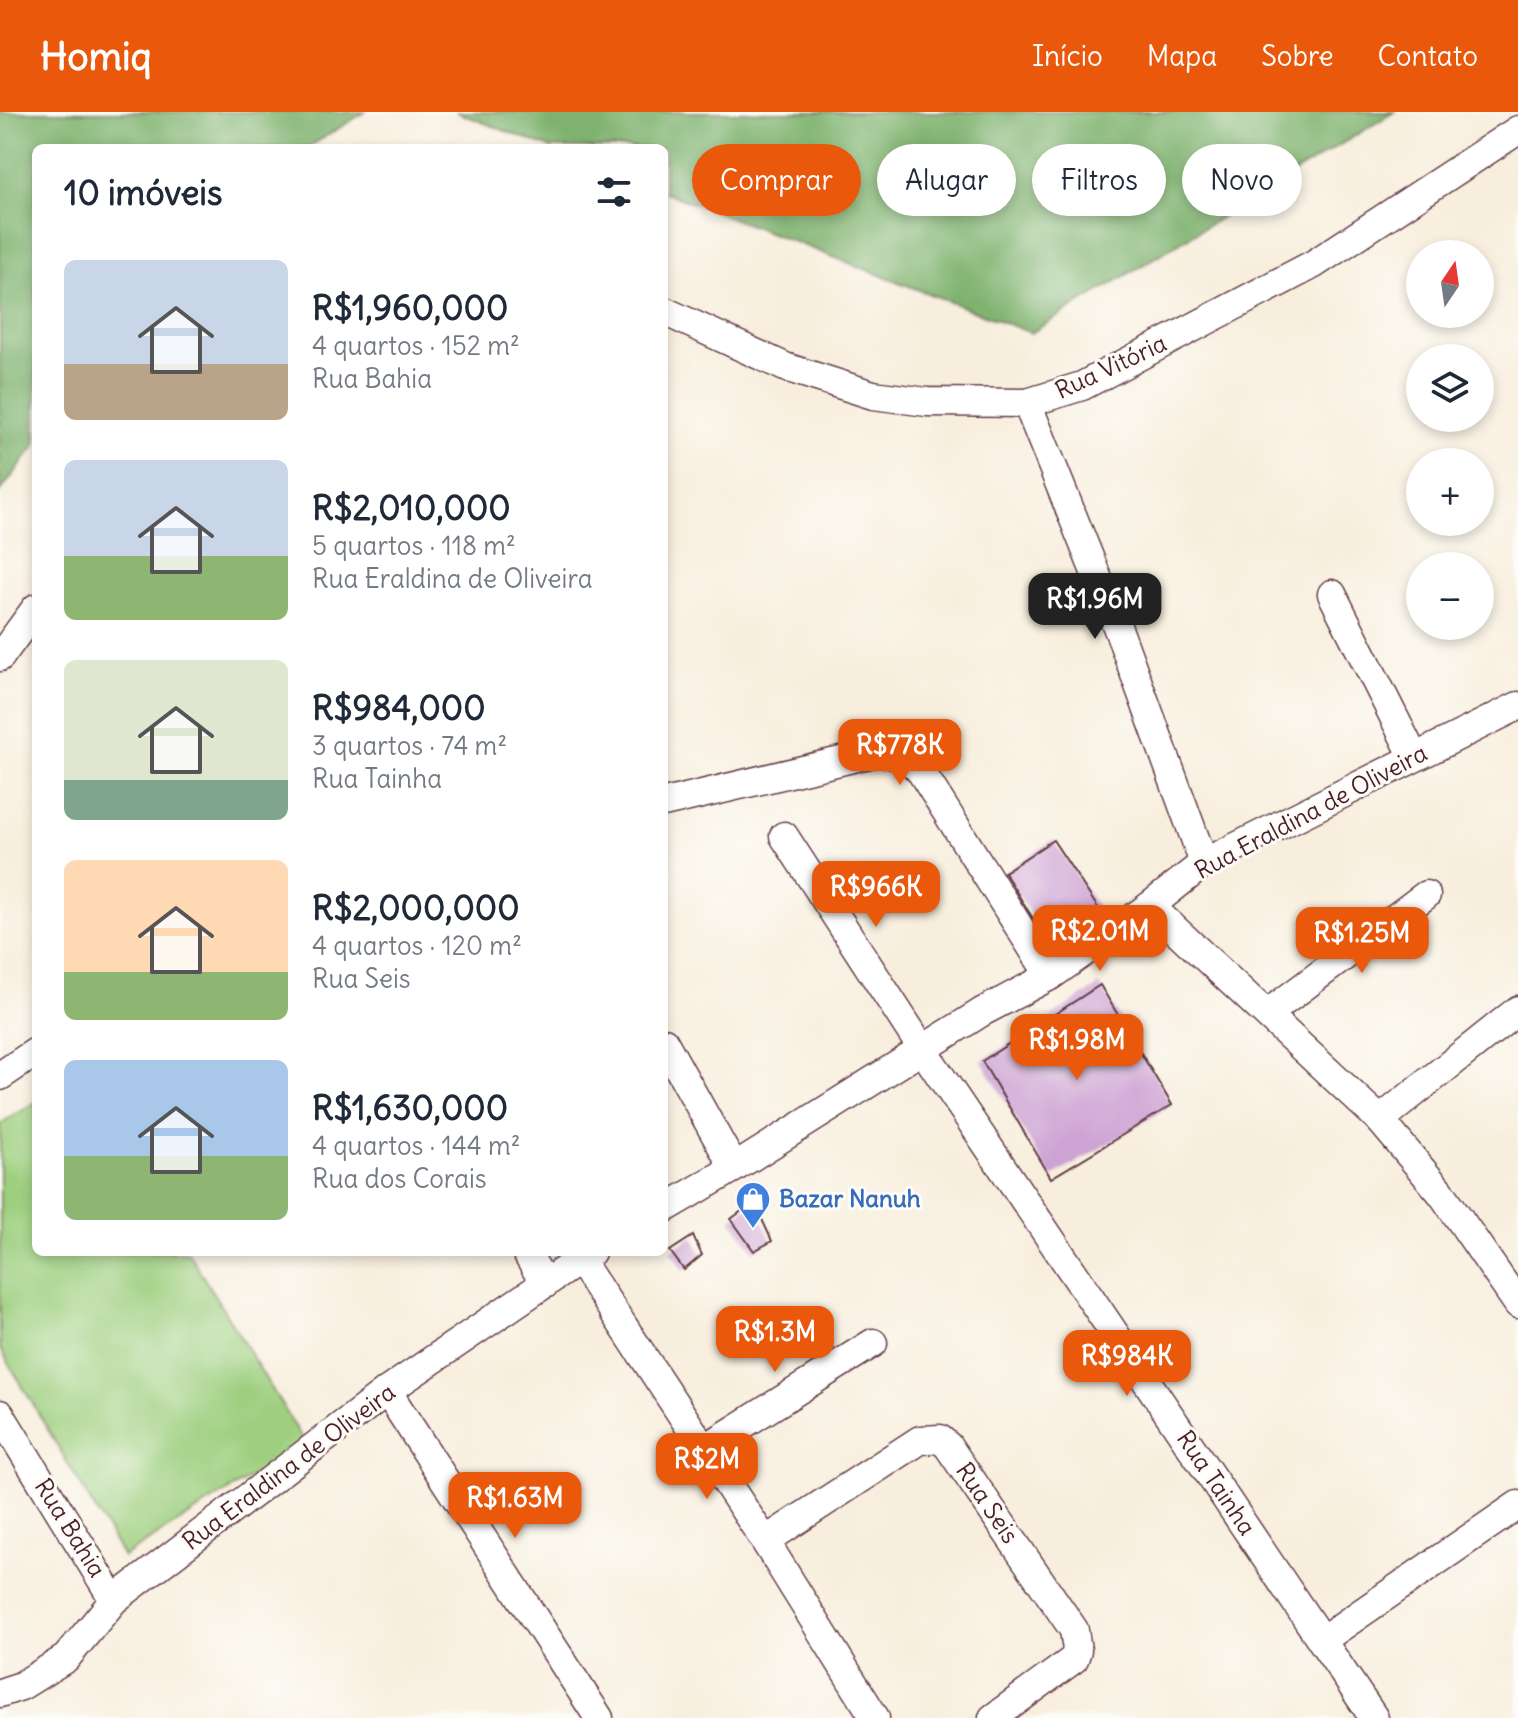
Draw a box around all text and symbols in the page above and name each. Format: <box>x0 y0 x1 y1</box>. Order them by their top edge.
text: Homiq <box>40 33 152 80</box>
text: Início <box>1032 38 1103 74</box>
text: Mapa <box>1147 38 1217 74</box>
text: Sobre <box>1261 38 1334 74</box>
text: Contato <box>1378 38 1478 74</box>
chip: Comprar <box>692 144 861 216</box>
chip: Alugar <box>877 144 1016 216</box>
chip: Filtros <box>1032 144 1166 216</box>
chip: Novo <box>1182 144 1302 216</box>
icon: filters <box>592 170 636 214</box>
text: 10 imóveis <box>64 171 222 214</box>
north arrow <box>1406 240 1494 328</box>
map controls <box>1406 240 1494 640</box>
text: R$1,960,000 <box>312 286 508 329</box>
icon: home <box>128 292 224 388</box>
street label: Rua Vitória <box>1050 327 1171 405</box>
text: 4 quartos · 152 m² <box>312 329 520 362</box>
button: layers <box>1406 344 1494 432</box>
text: Rua Bahia <box>312 362 432 395</box>
button: + <box>1406 448 1494 536</box>
text: R$2,010,000 <box>312 486 511 529</box>
icon: home <box>128 492 224 588</box>
text: 5 quartos · 118 m² <box>312 529 516 562</box>
button: − <box>1406 552 1494 640</box>
text: Rua Eraldina de Oliveira <box>312 562 593 595</box>
pin: R$1.96M <box>1021 573 1169 641</box>
text: R$1.96M <box>1046 582 1144 615</box>
text: R$984,000 <box>312 686 486 729</box>
icon: home <box>128 692 224 788</box>
pin: R$778K <box>835 719 965 787</box>
text: R$778K <box>856 728 944 761</box>
text: 3 quartos · 74 m² <box>312 729 507 762</box>
street label: Rua Eraldina de Oliveira <box>1189 737 1432 885</box>
text: Rua Tainha <box>312 762 442 795</box>
pin: R$966K <box>811 861 941 929</box>
text: R$966K <box>830 870 922 903</box>
text: R$2,000,000 <box>312 886 520 929</box>
icon: home <box>128 892 224 988</box>
pin: R$2.01M <box>1026 905 1174 973</box>
pin: R$1.25M <box>1288 907 1436 975</box>
text: R$2.01M <box>1050 914 1150 947</box>
text: R$1.25M <box>1314 916 1410 949</box>
text: 4 quartos · 120 m² <box>312 929 522 962</box>
text: Rua Seis <box>312 962 411 995</box>
pin: R$1.98M <box>1003 1014 1151 1082</box>
text: R$1.98M <box>1028 1023 1126 1056</box>
text: R$1,630,000 <box>312 1086 508 1129</box>
icon: home <box>128 1092 224 1188</box>
text: 4 quartos · 144 m² <box>312 1129 521 1162</box>
text: Rua dos Corais <box>312 1162 487 1195</box>
shop icon: Bazar Nanuh <box>734 1180 772 1230</box>
place label: Bazar Nanuh <box>779 1183 921 1213</box>
pin: R$1.3M <box>710 1306 840 1374</box>
text: R$1.3M <box>734 1315 816 1348</box>
pin: R$984K <box>1062 1330 1192 1398</box>
text: R$984K <box>1081 1339 1173 1372</box>
street label: Rua Eraldina de Oliveira <box>176 1376 401 1556</box>
street label: Rua Tainha <box>1171 1424 1263 1541</box>
pin: R$2M <box>660 1433 754 1501</box>
text: R$2M <box>674 1442 740 1475</box>
street label: Rua Seis <box>950 1456 1026 1549</box>
pin: R$1.63M <box>441 1472 589 1540</box>
street label: Rua Bahia <box>29 1473 113 1582</box>
text: R$1.63M <box>466 1481 564 1514</box>

